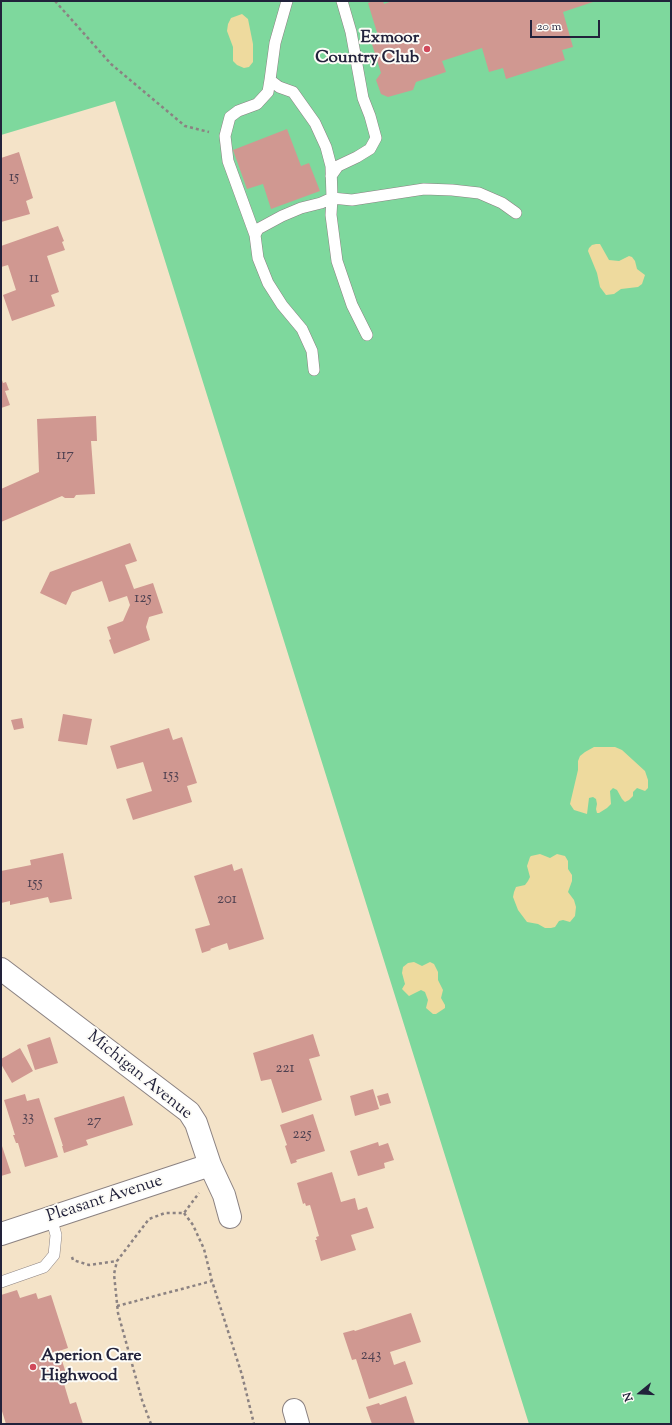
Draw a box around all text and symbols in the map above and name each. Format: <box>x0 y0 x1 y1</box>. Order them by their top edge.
scale bar <box>532 12 602 38</box>
text: 20 m <box>537 18 561 36</box>
place label: Exmoor Country Club <box>315 29 419 69</box>
marker: Exmoor Country Club <box>422 44 432 54</box>
house number: 15 <box>9 169 19 187</box>
house number: 11 <box>29 270 39 288</box>
house number: 117 <box>56 447 74 465</box>
house number: 125 <box>134 590 152 608</box>
house number: 153 <box>163 767 179 785</box>
house number: 155 <box>27 875 43 893</box>
house number: 201 <box>217 891 237 909</box>
street label: Michigan Avenue <box>82 1027 196 1125</box>
house number: 221 <box>275 1060 295 1078</box>
house number: 33 <box>22 1109 34 1127</box>
house number: 27 <box>87 1113 101 1131</box>
house number: 225 <box>292 1126 312 1144</box>
street label: Pleasant Avenue <box>45 1172 165 1228</box>
place label: Aperion Care Highwood <box>41 1347 141 1387</box>
house number: 243 <box>361 1347 381 1365</box>
marker: Aperion Care Highwood <box>28 1362 38 1372</box>
north arrow <box>620 1373 660 1413</box>
text: N <box>620 1390 638 1403</box>

